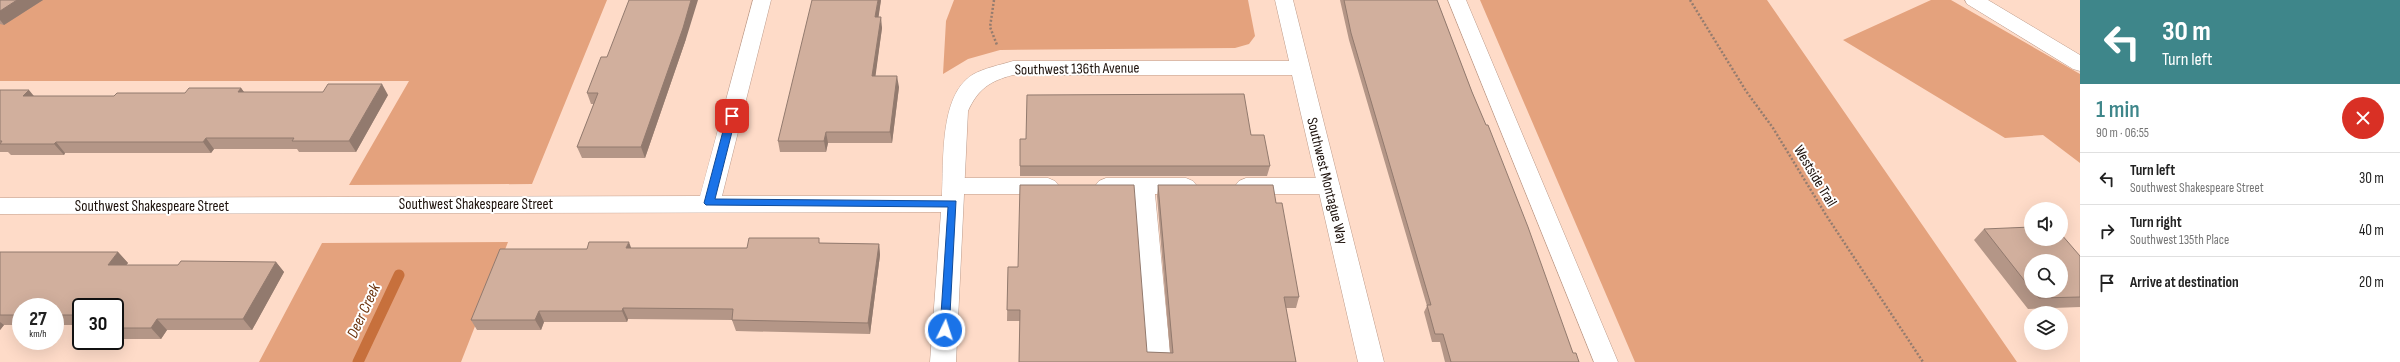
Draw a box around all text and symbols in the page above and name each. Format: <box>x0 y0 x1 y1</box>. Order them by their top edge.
text: 30 m <box>2162 15 2211 48</box>
icon: left <box>2096 16 2148 68</box>
text: Turn left <box>2162 49 2213 70</box>
street label: Southwest 136th Avenue <box>1014 58 1140 80</box>
text: 1 min <box>2096 95 2140 124</box>
button: close <box>2342 97 2384 139</box>
pin <box>715 99 749 133</box>
icon: arrive <box>721 105 743 127</box>
street label: Southwest Montague Way <box>1302 116 1352 247</box>
text: 90 m · 06:55 <box>2096 125 2149 141</box>
street label: Westside Trail <box>1789 142 1841 210</box>
text: Turn left <box>2130 161 2175 180</box>
icon: left <box>2096 168 2118 190</box>
text: 30 m <box>2359 169 2384 188</box>
text: Southwest Shakespeare Street <box>2130 180 2264 196</box>
street label: Southwest Shakespeare Street <box>399 195 554 214</box>
street label: Southwest Shakespeare Street <box>75 197 230 216</box>
map controls <box>2024 202 2068 350</box>
button: sound <box>2024 202 2068 246</box>
text: Turn right <box>2130 213 2182 232</box>
icon: right <box>2096 220 2118 242</box>
text: 40 m <box>2359 221 2384 240</box>
text: Southwest 135th Place <box>2130 232 2229 248</box>
button: search <box>2024 254 2068 298</box>
icon: arrive <box>2096 272 2118 294</box>
text: Arrive at destination <box>2130 273 2239 292</box>
text: 20 m <box>2359 273 2384 292</box>
water label: Deer Creek <box>343 280 385 341</box>
speed limit sign: 30 <box>72 298 124 350</box>
button: layers <box>2024 306 2068 350</box>
text: 27 <box>29 307 47 331</box>
position arrow <box>924 309 966 351</box>
text: km/h <box>29 328 47 340</box>

